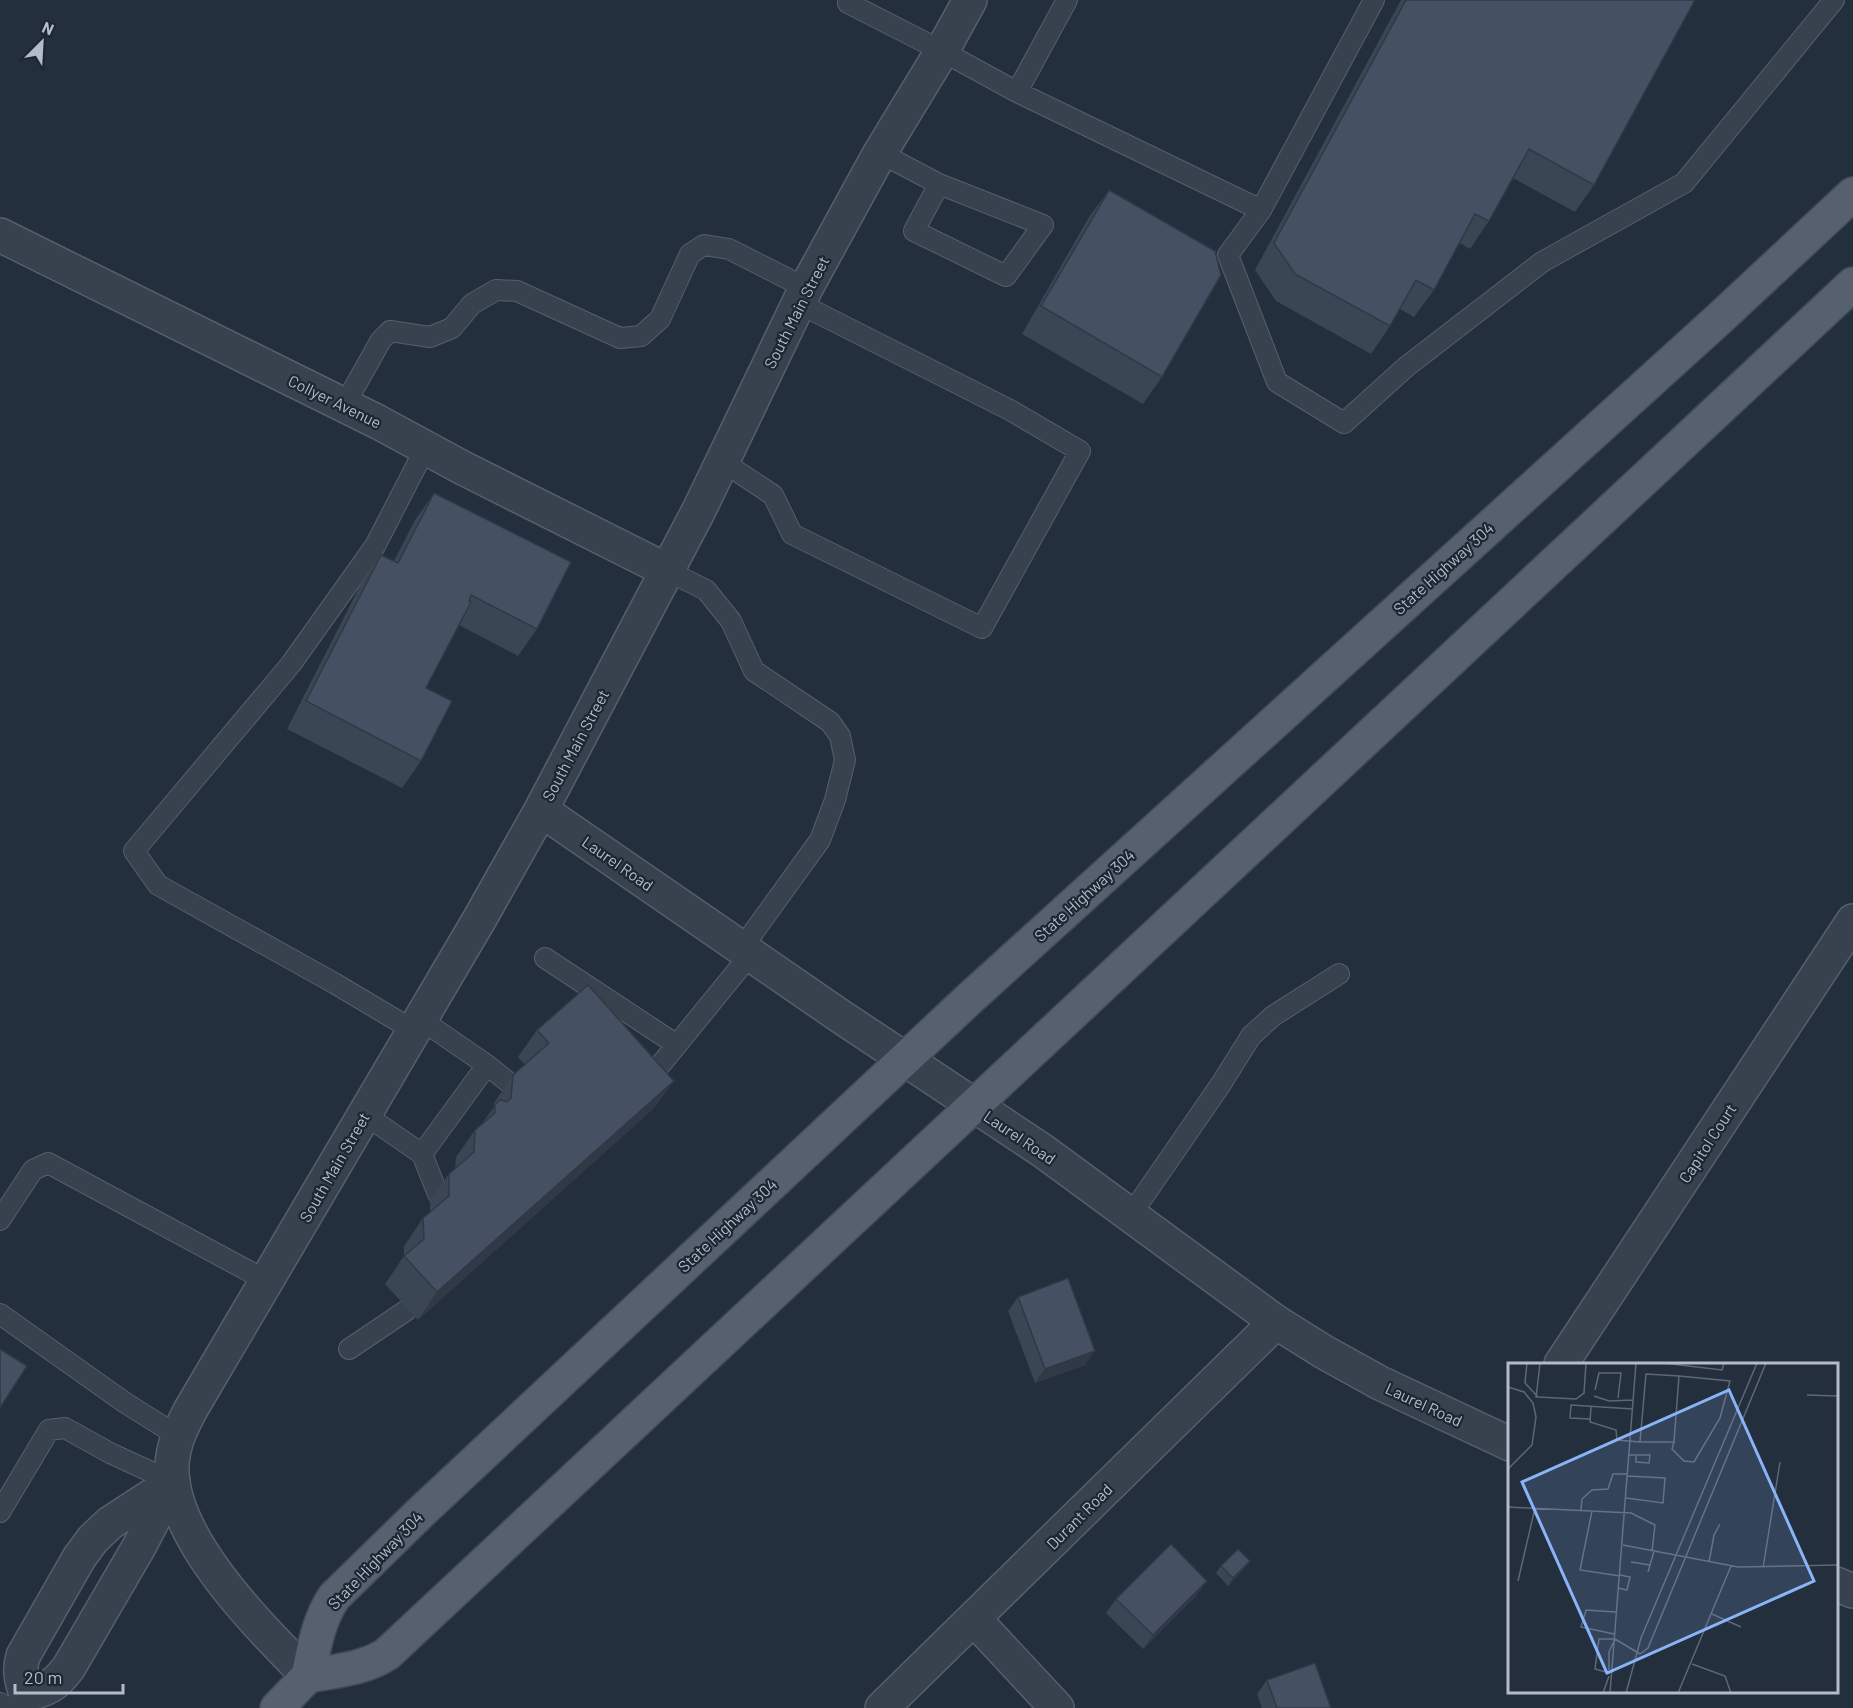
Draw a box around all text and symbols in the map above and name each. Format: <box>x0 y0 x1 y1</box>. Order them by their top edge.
north arrow <box>12 12 72 72</box>
text: N <box>40 17 57 39</box>
street label: South Main Street <box>760 253 832 371</box>
street label: Collyer Avenue <box>285 370 385 432</box>
street label: State Highway 304 <box>1389 518 1497 618</box>
street label: South Main Street <box>538 686 612 804</box>
street label: Laurel Road <box>579 832 657 894</box>
street label: State Highway 304 <box>1030 845 1138 945</box>
street label: Capitol Court <box>1674 1100 1740 1186</box>
street label: Laurel Road <box>981 1106 1059 1168</box>
street label: South Main Street <box>295 1109 373 1225</box>
street label: State Highway 304 <box>674 1174 780 1276</box>
inset map <box>1508 1363 1838 1693</box>
street label: Laurel Road <box>1383 1378 1465 1430</box>
street label: Durant Road <box>1042 1479 1116 1553</box>
street label: State Highway 304 <box>324 1507 426 1613</box>
scale bar <box>15 1657 123 1695</box>
text: 20 m <box>24 1666 62 1688</box>

